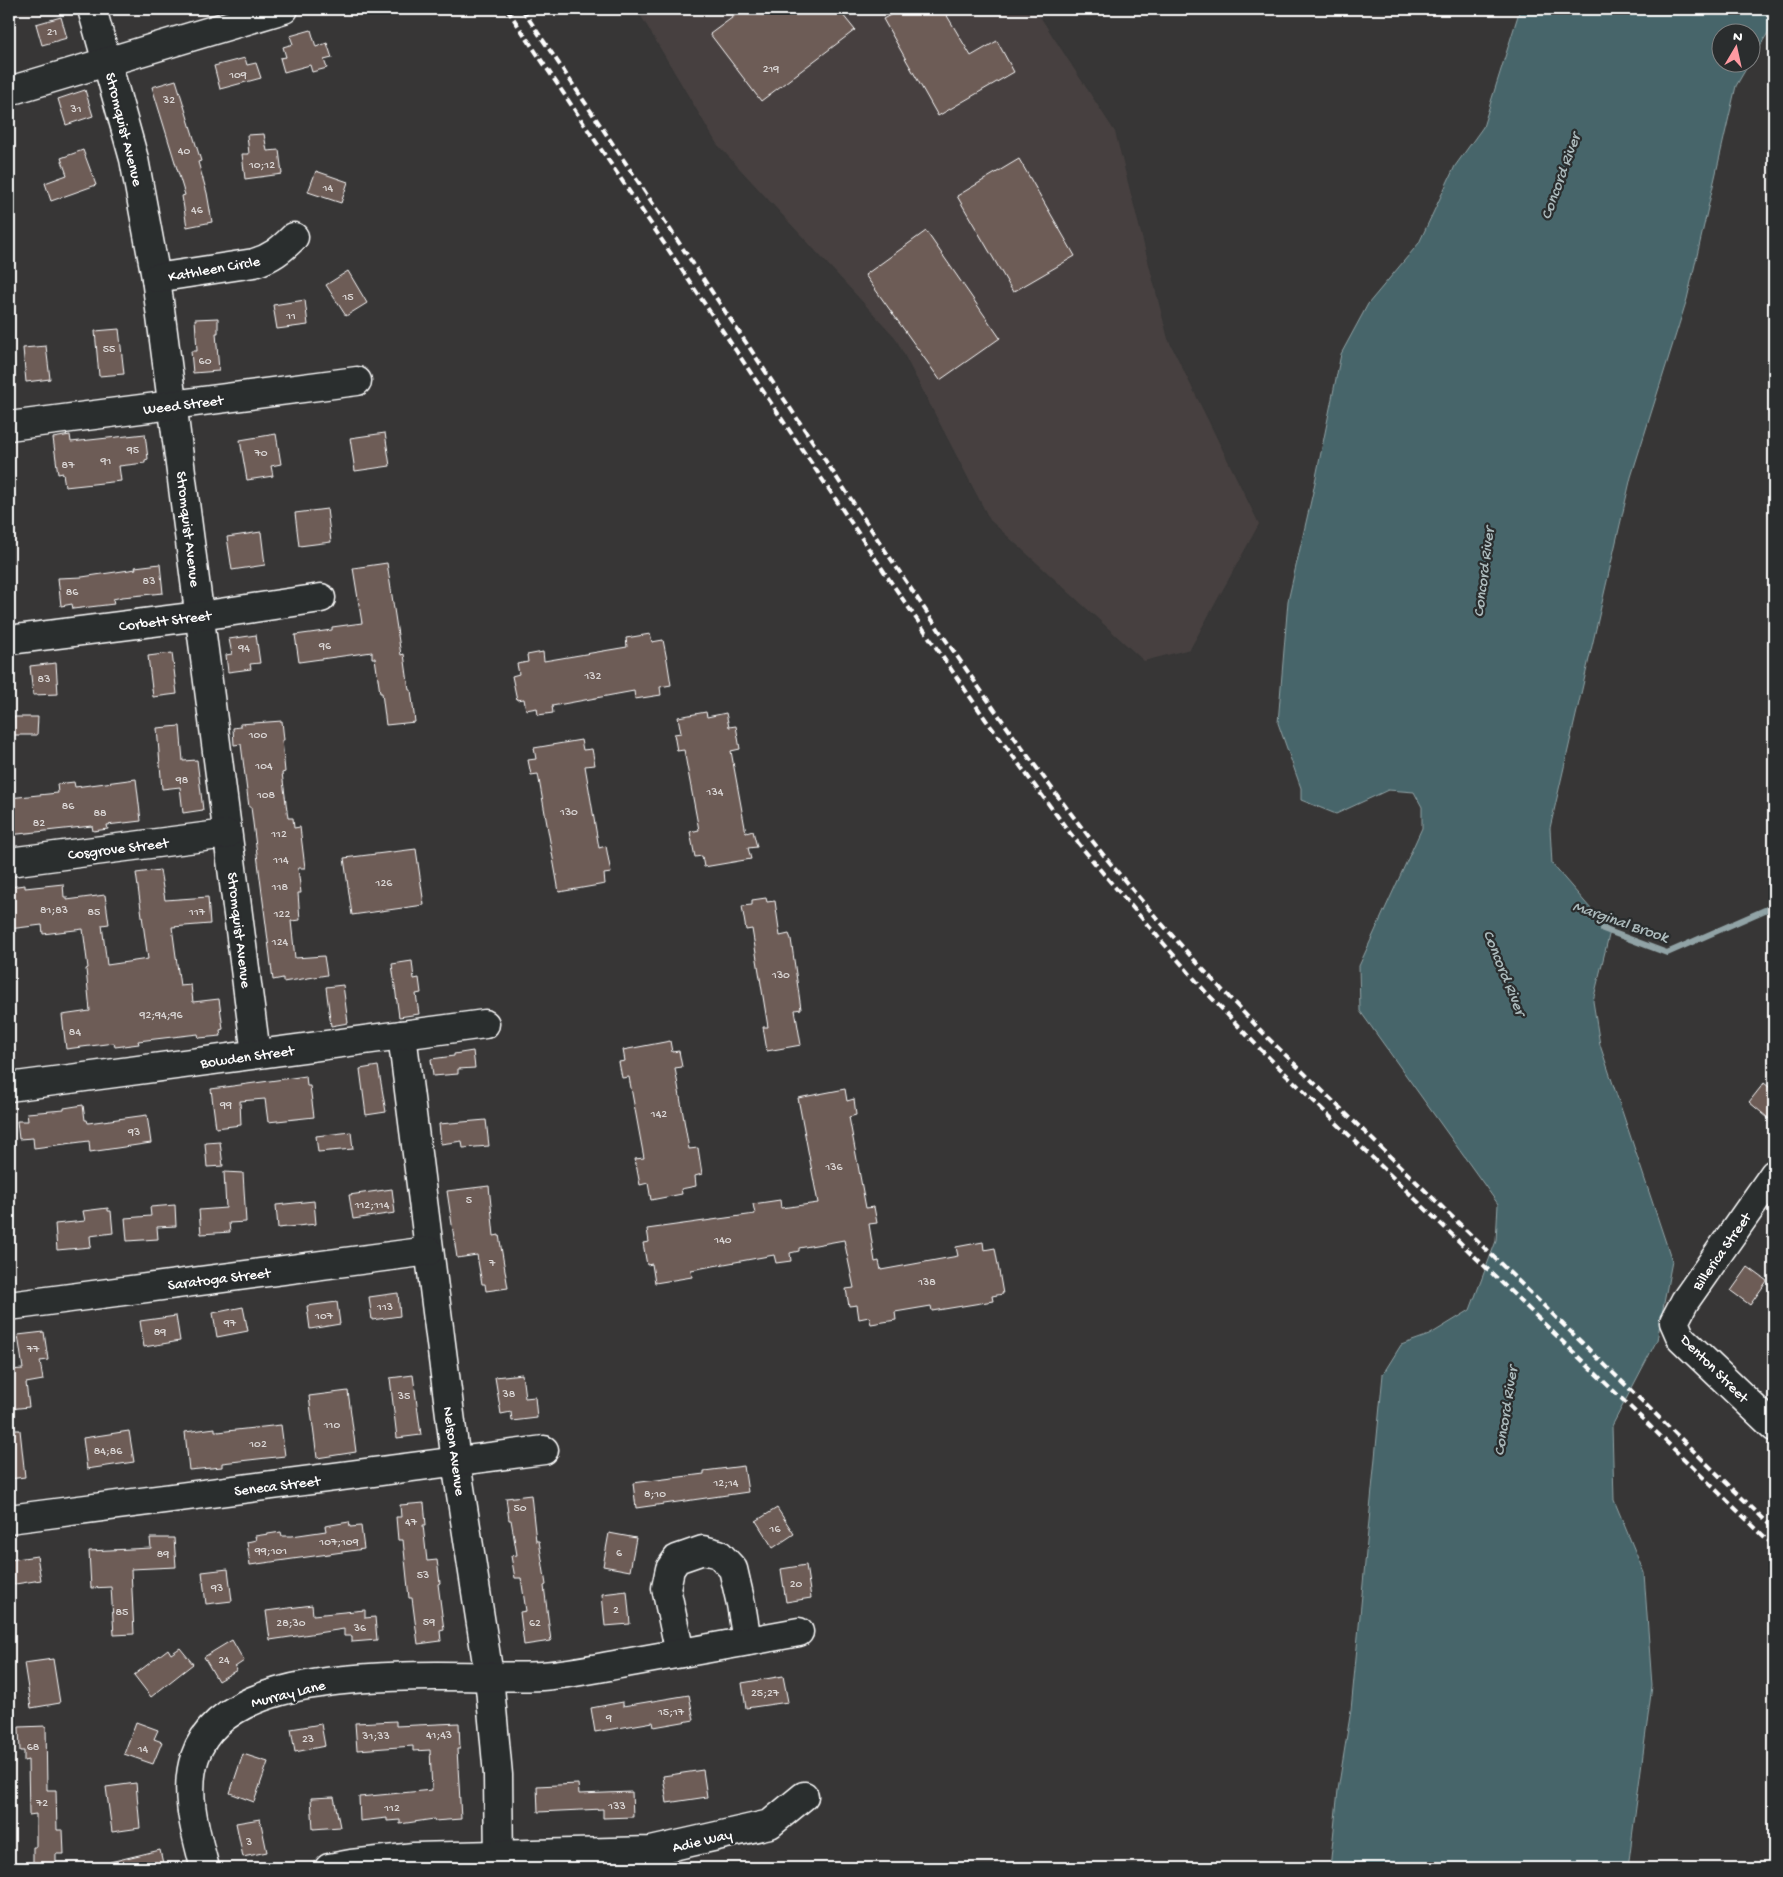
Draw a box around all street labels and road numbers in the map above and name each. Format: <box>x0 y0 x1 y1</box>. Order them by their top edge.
street label: Stromquist Avenue <box>100 71 146 188</box>
street label: Kathleen Circle <box>167 253 262 287</box>
street label: Weed Street <box>142 392 226 420</box>
street label: Stromquist Avenue <box>171 470 203 588</box>
street label: Corbett Street <box>118 607 214 637</box>
street label: Cosgrove Street <box>67 835 171 865</box>
street label: Stromquist Avenue <box>222 871 254 989</box>
street label: Bowden Street <box>198 1042 297 1074</box>
street label: Billerica Street <box>1689 1208 1757 1295</box>
street label: Saratoga Street <box>167 1265 273 1295</box>
street label: Denton Street <box>1675 1331 1753 1409</box>
street label: Nelson Avenue <box>438 1405 468 1497</box>
street label: Seneca Street <box>233 1473 323 1501</box>
street label: Murray Lane <box>249 1677 328 1713</box>
street label: Adie Way <box>671 1826 735 1858</box>

